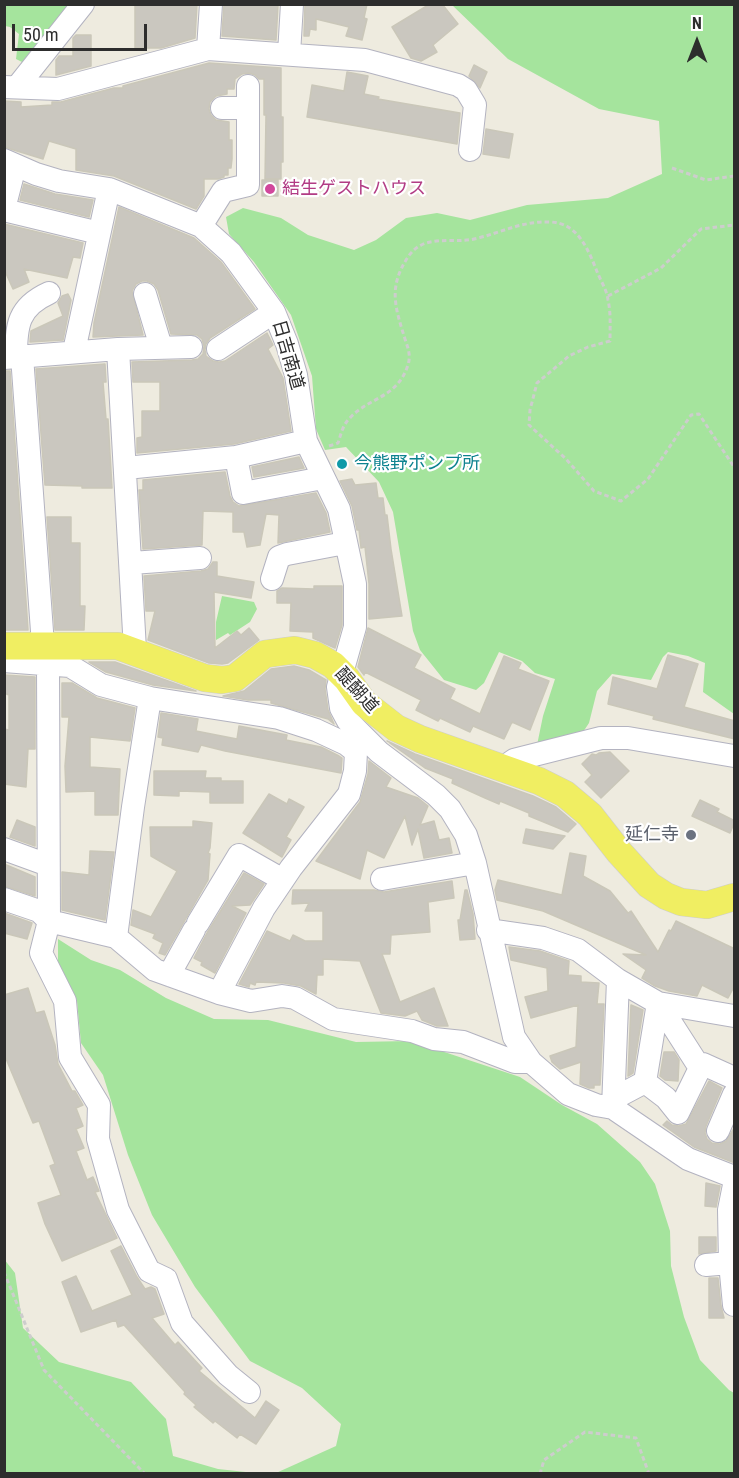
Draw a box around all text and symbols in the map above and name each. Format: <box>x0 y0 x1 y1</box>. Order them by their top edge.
scale bar <box>15 12 150 50</box>
north arrow <box>667 12 727 72</box>
text: N <box>692 14 702 33</box>
text: 50 m <box>23 24 58 45</box>
place label: 結生ゲストハウス <box>282 178 426 200</box>
marker: 結生ゲストハウス <box>263 182 277 196</box>
street label: 日吉南道 <box>267 317 307 393</box>
place label: 今熊野ポンプ所 <box>354 453 480 475</box>
marker: 今熊野ポンプ所 <box>335 457 349 471</box>
street label: 醍醐道 <box>330 664 382 718</box>
place label: 延仁寺 <box>625 824 679 846</box>
marker: 延仁寺 <box>684 828 698 842</box>

